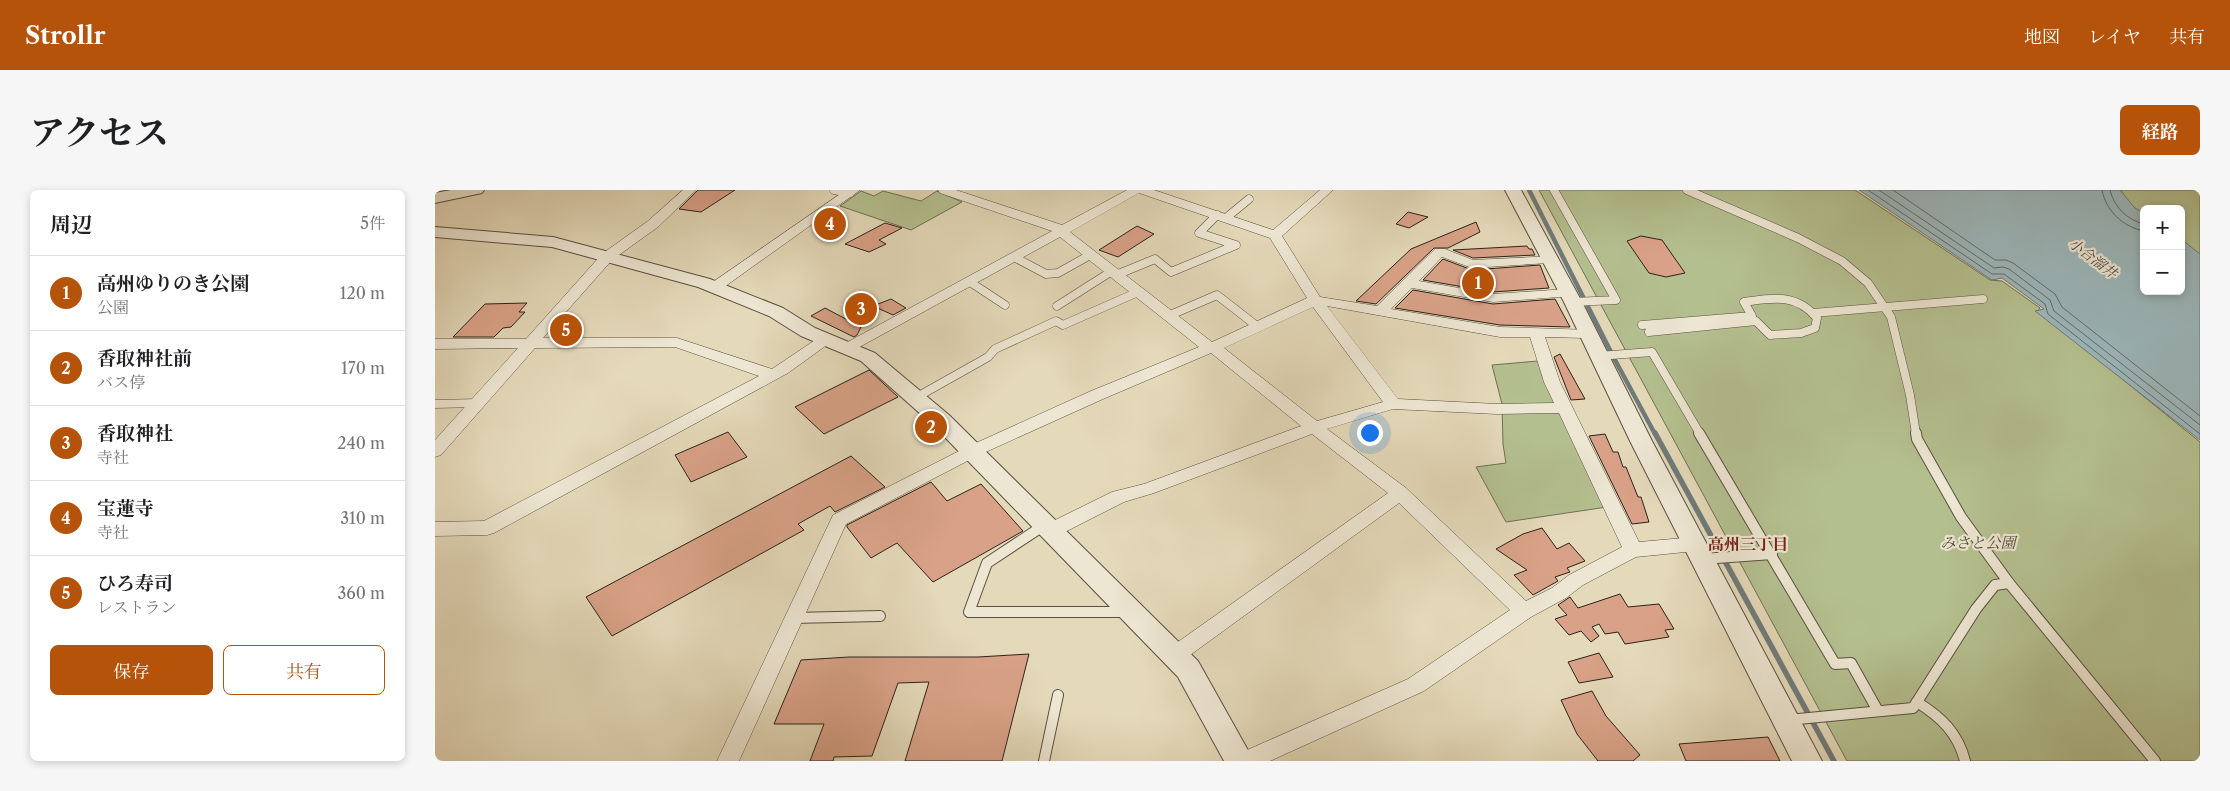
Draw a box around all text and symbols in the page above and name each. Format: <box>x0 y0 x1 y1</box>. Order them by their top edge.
text: Strollr <box>25 21 105 50</box>
text: 地図 <box>2024 26 2060 48</box>
text: レイヤ <box>2088 26 2141 48</box>
text: 共有 <box>2169 26 2205 48</box>
button: 経路 <box>2120 105 2200 155</box>
text: アクセス <box>30 111 169 154</box>
pin: 4 <box>814 205 846 243</box>
map controls <box>2140 205 2185 295</box>
button: + <box>2140 205 2185 250</box>
text: 周辺 <box>50 212 92 237</box>
text: 5件 <box>360 213 385 233</box>
water label: 小合溜井 <box>2065 234 2122 283</box>
button: − <box>2140 250 2185 295</box>
pin: 1 <box>1462 264 1494 302</box>
text: 高州ゆりのき公園 <box>97 272 249 295</box>
text: 1 <box>62 283 70 303</box>
text: 120 m <box>340 283 385 303</box>
pin: 3 <box>845 290 877 328</box>
text: 公園 <box>97 297 129 317</box>
pin: 5 <box>550 311 582 349</box>
text: 香取神社前 <box>97 347 192 370</box>
text: 2 <box>61 358 71 378</box>
text: 170 m <box>341 358 385 378</box>
text: バス停 <box>97 372 145 392</box>
pin: 2 <box>915 408 947 446</box>
your location <box>1357 420 1383 446</box>
text: 香取神社 <box>97 422 173 445</box>
text: 3 <box>61 433 71 453</box>
text: 240 m <box>337 433 385 453</box>
text: 寺社 <box>97 447 129 467</box>
text: 宝蓮寺 <box>97 497 154 520</box>
text: 4 <box>61 508 71 528</box>
text: 310 m <box>340 508 385 528</box>
text: 寺社 <box>97 522 129 542</box>
park label: みさと公園 <box>1940 533 2018 552</box>
district label: 高州三丁目 <box>1708 534 1788 554</box>
text: ひろ寿司 <box>97 572 173 595</box>
text: 5 <box>62 583 70 603</box>
text: 360 m <box>338 583 385 603</box>
text: レストラン <box>97 597 177 617</box>
button: 保存 <box>50 645 213 695</box>
button: 共有 <box>223 645 385 695</box>

